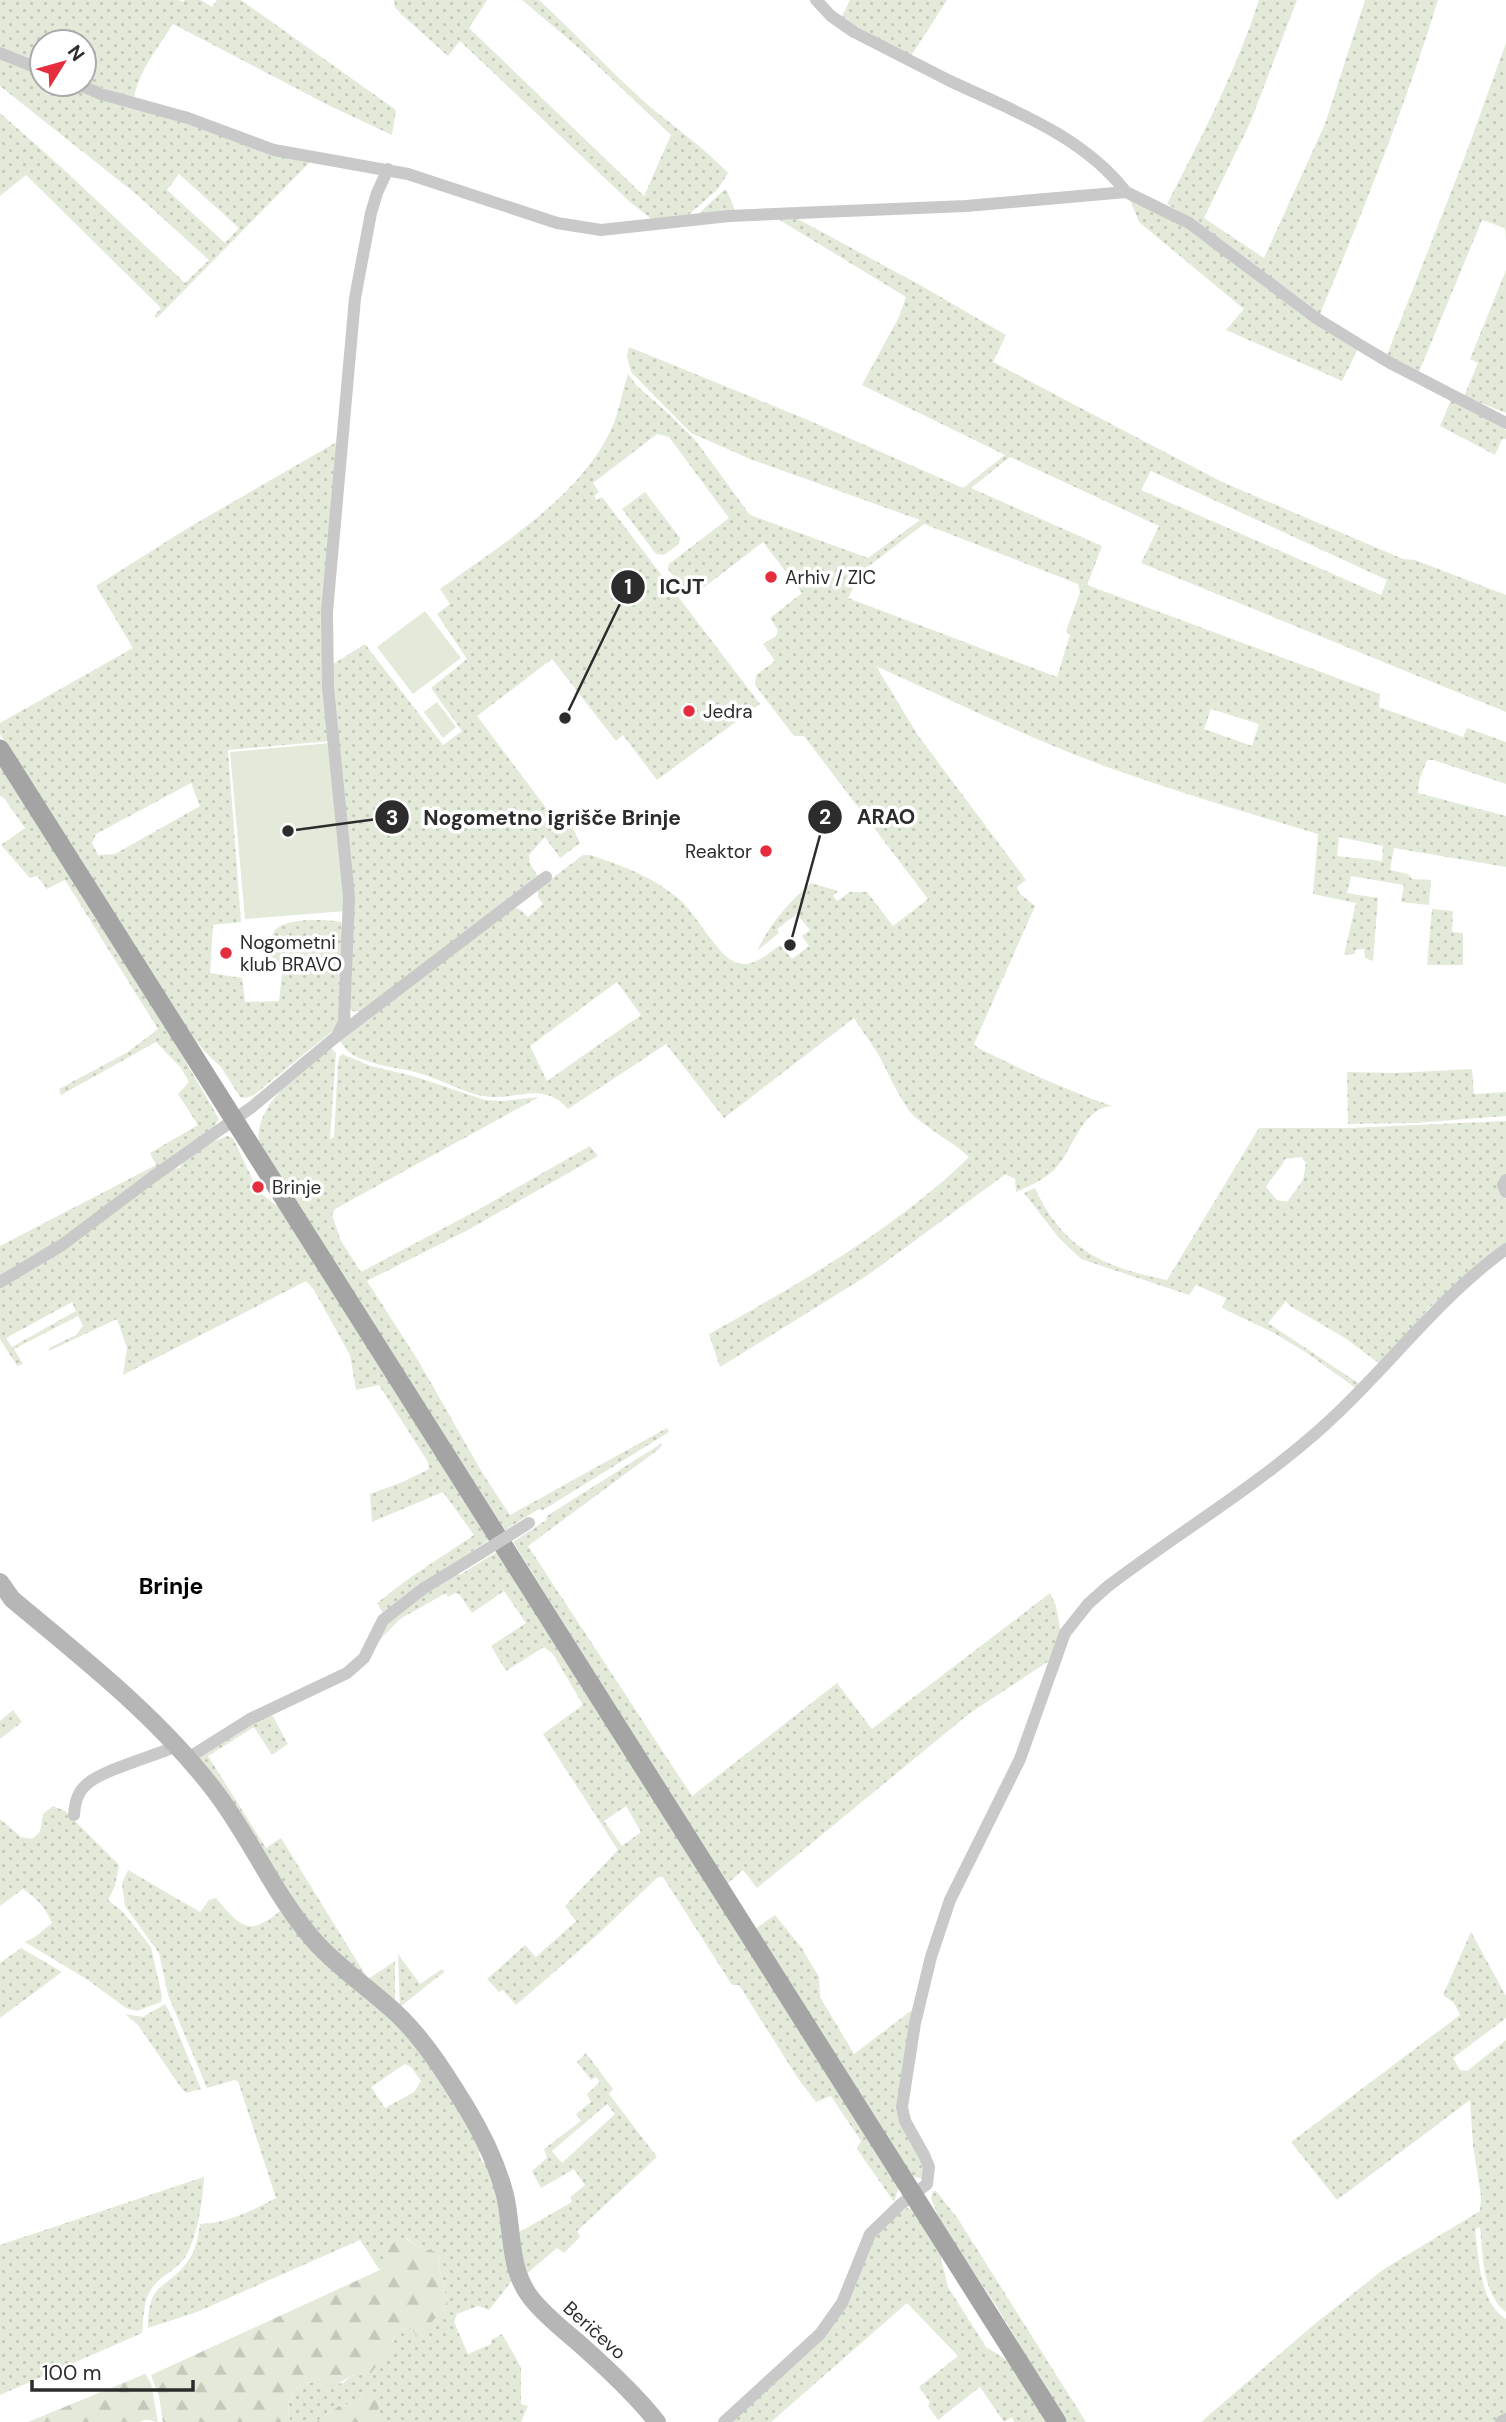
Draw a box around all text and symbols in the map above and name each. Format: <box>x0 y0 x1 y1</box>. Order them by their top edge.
north arrow <box>28 28 98 98</box>
text: N <box>62 40 90 66</box>
place label: Arhiv / ZIC <box>785 565 876 590</box>
callout: ICJT <box>611 566 719 608</box>
marker: Arhiv / ZIC <box>763 569 779 585</box>
text: 1 <box>624 573 632 601</box>
text: ICJT <box>659 573 705 601</box>
place label: Jedra <box>703 699 753 724</box>
marker: Jedra <box>681 703 697 719</box>
callout: Nogometno igrišče Brinje <box>375 796 695 838</box>
callout: ARAO <box>808 796 929 838</box>
text: 2 <box>819 803 831 831</box>
text: ARAO <box>857 803 915 831</box>
text: 3 <box>386 804 398 832</box>
text: Nogometno igrišče Brinje <box>423 804 681 832</box>
place label: Reaktor <box>685 839 752 864</box>
marker: Reaktor <box>758 843 774 859</box>
place label: Nogometni klub BRAVO <box>240 930 342 977</box>
marker: Nogometni klub BRAVO <box>218 945 234 961</box>
place label: Brinje <box>272 1175 321 1200</box>
marker: Brinje <box>250 1179 266 1195</box>
district label: Brinje <box>139 1571 203 1601</box>
street label: Beričevo <box>558 2296 631 2365</box>
scale bar <box>32 2348 192 2392</box>
text: 100 m <box>42 2359 102 2387</box>

